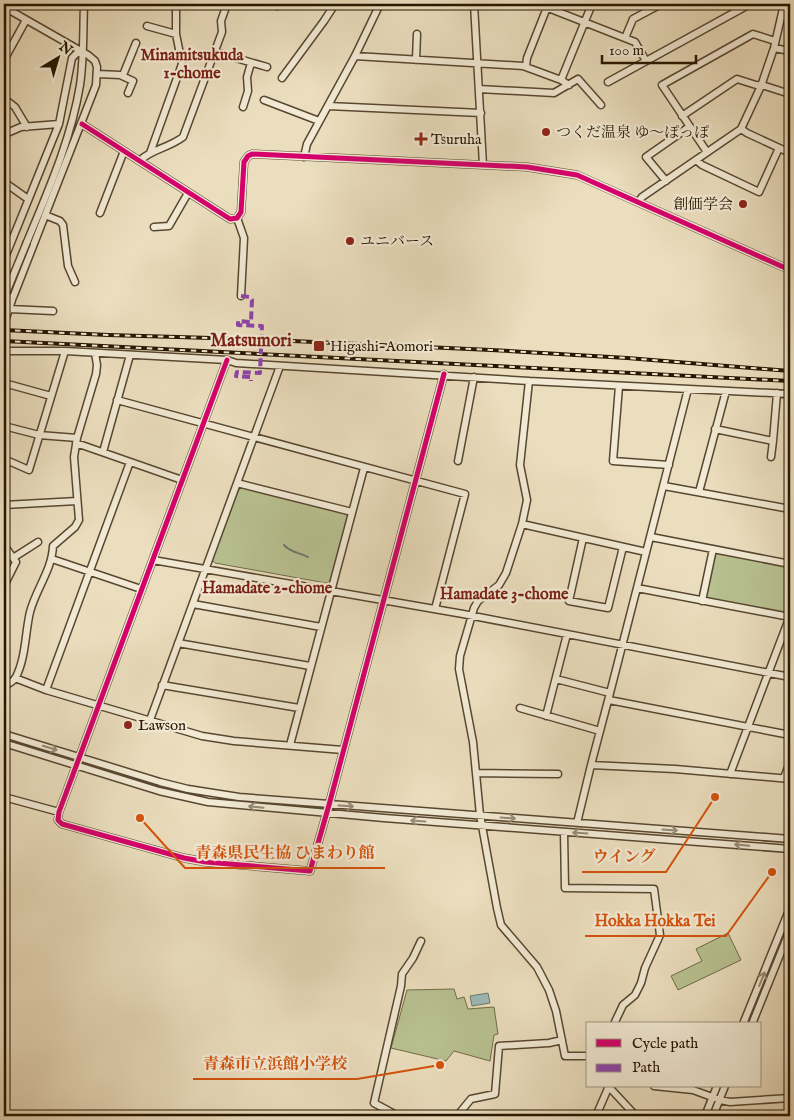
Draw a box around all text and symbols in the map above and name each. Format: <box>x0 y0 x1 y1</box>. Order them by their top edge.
north arrow <box>32 32 82 82</box>
scale bar <box>602 32 695 64</box>
text: N <box>54 37 76 59</box>
text: 100 m <box>609 41 645 60</box>
district label: Minamitsukuda 1-chome <box>140 46 245 84</box>
place label: つくだ温泉 ゆ～ぽっぽ <box>556 123 709 142</box>
marker: つくだ温泉 ゆ～ぽっぽ <box>540 126 552 138</box>
place label: Tsuruha <box>431 130 482 149</box>
marker: Tsuruha <box>415 133 427 145</box>
place label: 創価学会 <box>673 195 733 214</box>
marker: 創価学会 <box>737 198 749 210</box>
place label: ユニバース <box>360 232 434 251</box>
marker: ユニバース <box>344 235 356 247</box>
district label: Matsumori <box>210 330 292 353</box>
place label: Higashi-Aomori <box>330 337 433 356</box>
marker: Higashi-Aomori <box>312 339 326 353</box>
district label: Hamadate 2-chome <box>202 579 333 599</box>
district label: Hamadate 3-chome <box>440 585 569 605</box>
place label: Lawson <box>138 716 186 735</box>
marker: Lawson <box>122 719 134 731</box>
one-way arrow <box>42 744 58 753</box>
one-way arrow <box>338 801 354 810</box>
one-way arrow <box>248 802 264 812</box>
one-way arrow <box>500 813 516 822</box>
one-way arrow <box>410 816 426 825</box>
one-way arrow <box>662 825 678 835</box>
one-way arrow <box>572 828 588 837</box>
callout: 青森県民生協 ひまわり館 <box>185 837 385 868</box>
one-way arrow <box>734 840 750 849</box>
callout: ウイング <box>582 841 666 872</box>
text: 青森県民生協 ひまわり館 <box>195 844 375 864</box>
text: ウイング <box>592 848 656 868</box>
callout: Hokka Hokka Tei <box>585 905 726 936</box>
text: Hokka Hokka Tei <box>594 912 716 932</box>
one-way arrow <box>758 972 767 987</box>
legend <box>586 1022 762 1088</box>
text: Cycle path <box>632 1034 698 1053</box>
callout: 青森市立浜館小学校 <box>193 1048 357 1079</box>
text: 青森市立浜館小学校 <box>203 1055 348 1075</box>
text: Path <box>632 1058 660 1077</box>

